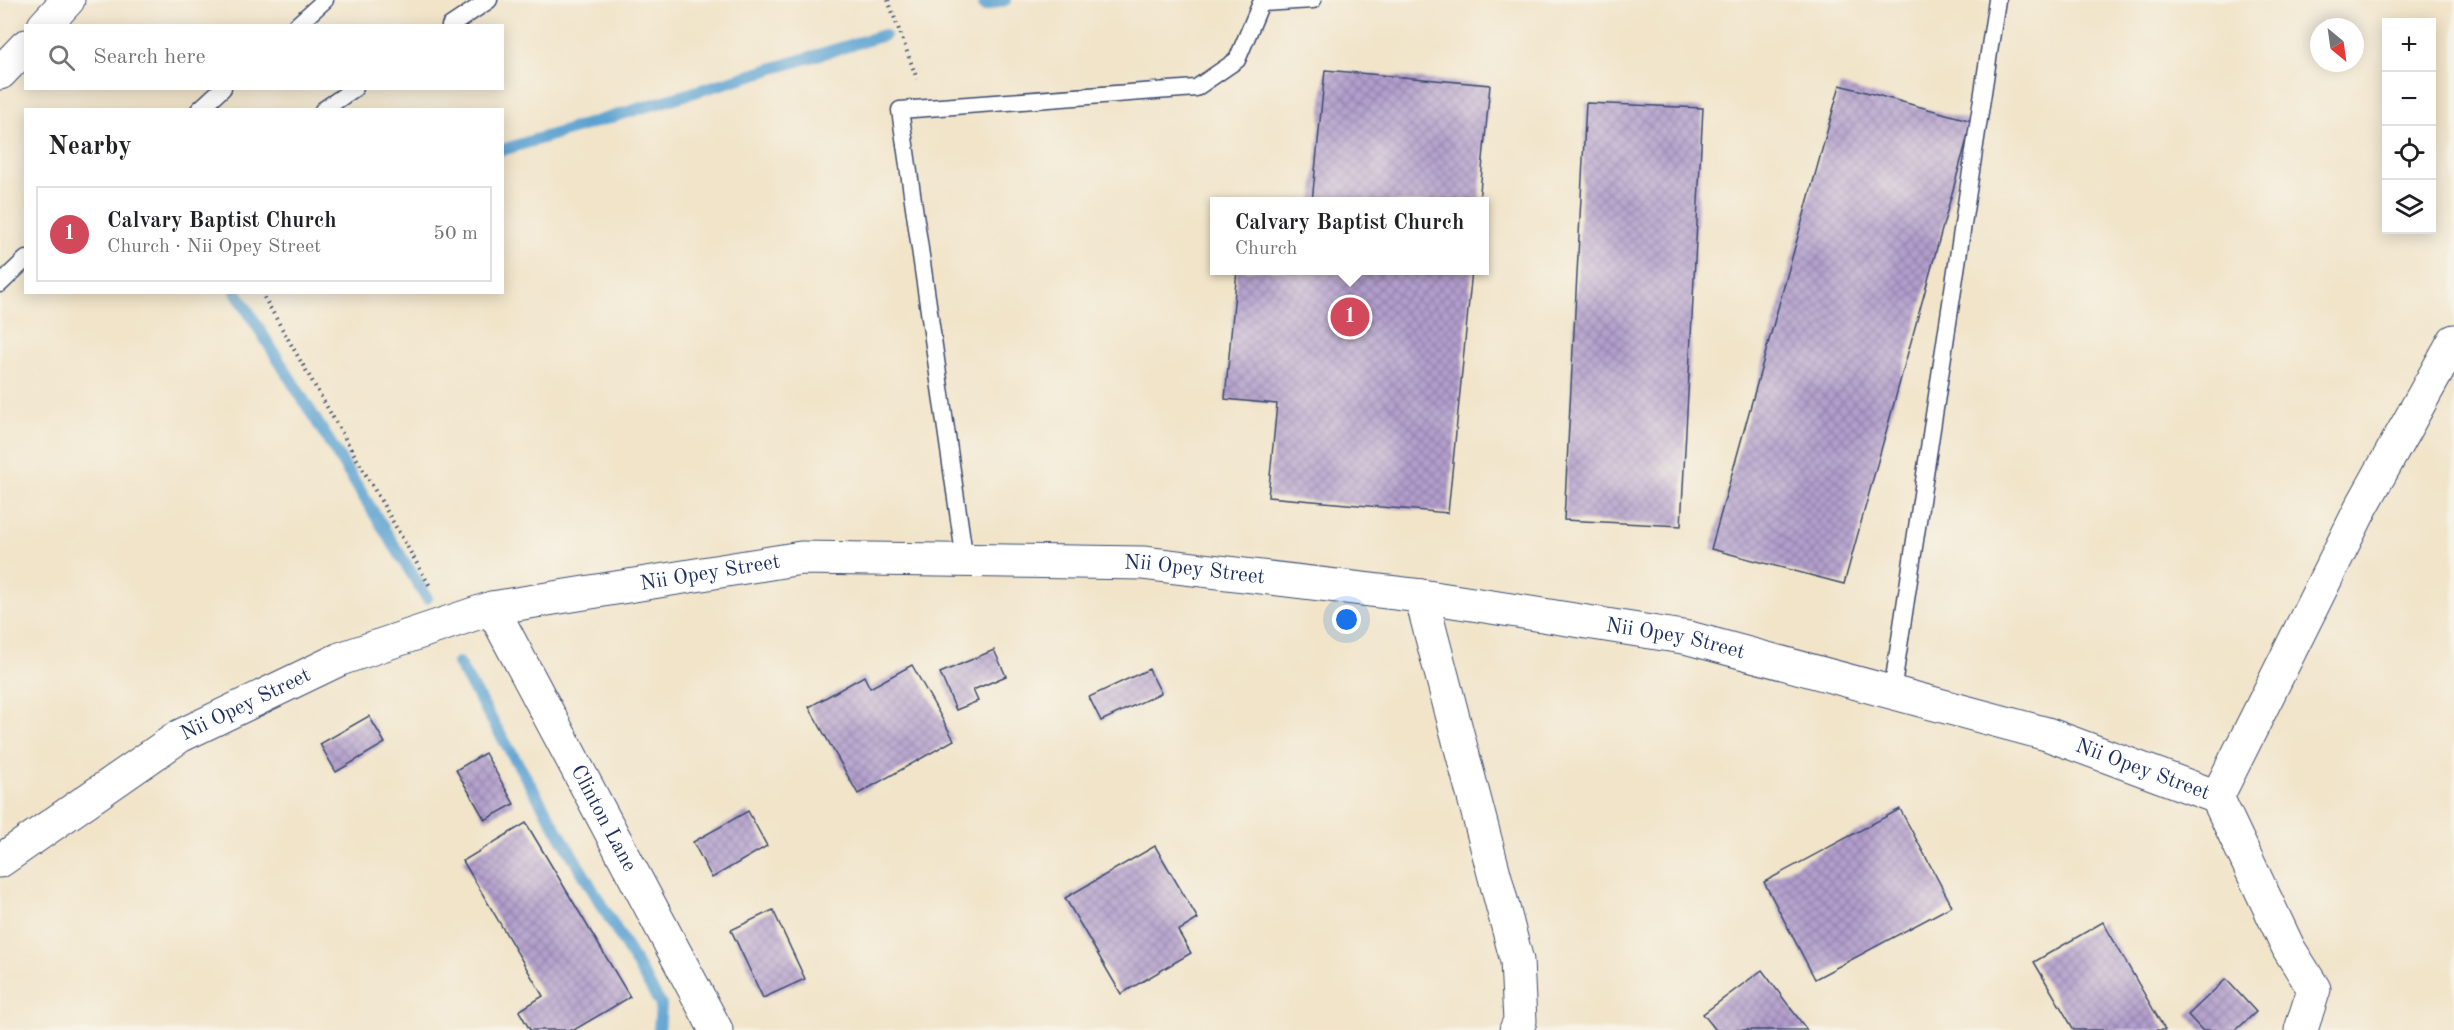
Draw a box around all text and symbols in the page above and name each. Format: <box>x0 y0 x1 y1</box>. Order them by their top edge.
north arrow <box>2310 18 2364 72</box>
map controls <box>2382 18 2436 234</box>
button: + <box>2382 18 2436 72</box>
search box <box>24 24 504 90</box>
icon: search <box>45 41 78 74</box>
text: Search here <box>93 46 206 68</box>
button: − <box>2382 72 2436 126</box>
button: locate <box>2382 126 2436 180</box>
text: Nearby <box>48 134 132 160</box>
button: layers <box>2382 180 2436 234</box>
popup <box>1210 197 1489 275</box>
text: Calvary Baptist Church <box>107 210 337 232</box>
text: Calvary Baptist Church <box>1235 212 1464 234</box>
text: 1 <box>64 224 75 244</box>
text: 50 m <box>433 224 478 244</box>
text: Church · Nii Opey Street <box>107 237 321 257</box>
text: Church <box>1235 239 1297 259</box>
pin: 1 <box>1330 294 1370 340</box>
street label: Nii Opey Street <box>639 551 782 594</box>
street label: Nii Opey Street <box>1124 552 1266 588</box>
your location <box>1332 605 1361 634</box>
street label: Nii Opey Street <box>1604 615 1747 663</box>
street label: Nii Opey Street <box>177 664 314 745</box>
street label: Nii Opey Street <box>2073 735 2213 804</box>
street label: Clinton Lane <box>567 762 640 875</box>

